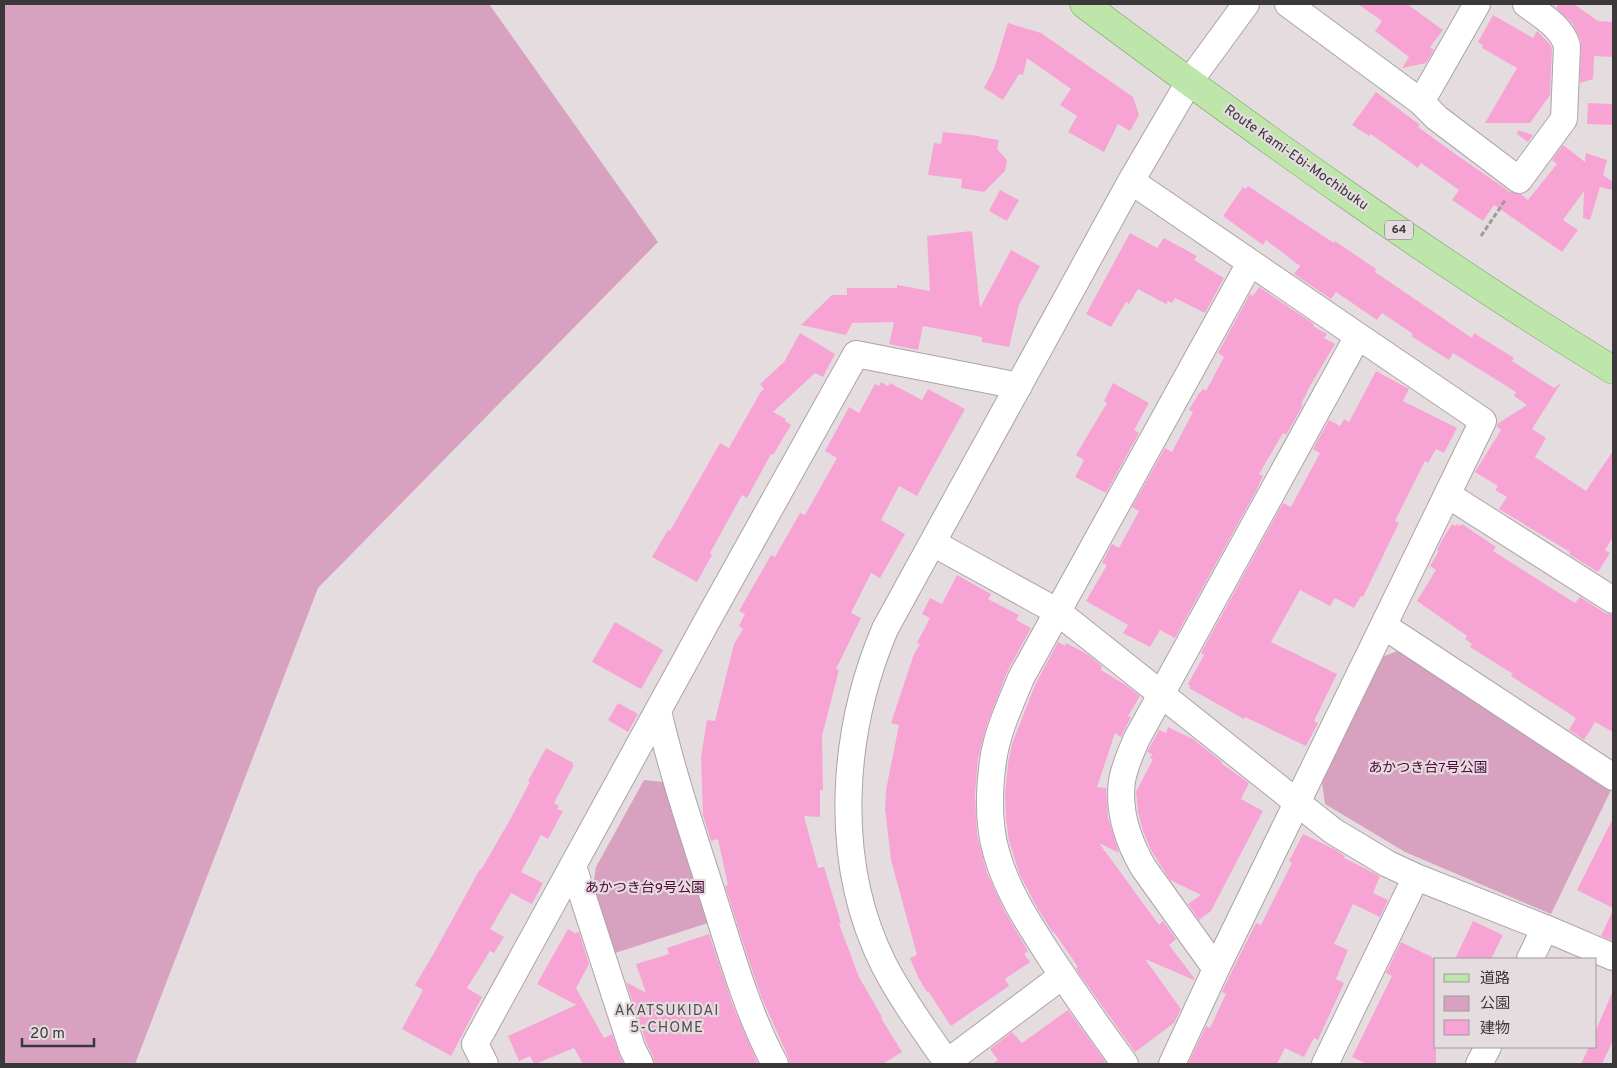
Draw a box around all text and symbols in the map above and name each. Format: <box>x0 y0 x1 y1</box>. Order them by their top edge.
street label: Route Kami-Ebi-Mochibuku <box>1221 102 1371 214</box>
road number: 64 <box>1385 220 1413 240</box>
park label: あかつき台7号公園 <box>1368 759 1488 777</box>
park label: あかつき台9号公園 <box>585 879 705 897</box>
legend <box>1434 958 1597 1048</box>
text: 道路 <box>1480 970 1510 989</box>
text: 公園 <box>1480 995 1510 1014</box>
district label: AKATSUKIDAI 5-CHOME <box>615 1002 719 1038</box>
scale bar <box>22 1016 95 1048</box>
text: 建物 <box>1480 1020 1510 1039</box>
text: 20 m <box>30 1025 65 1044</box>

